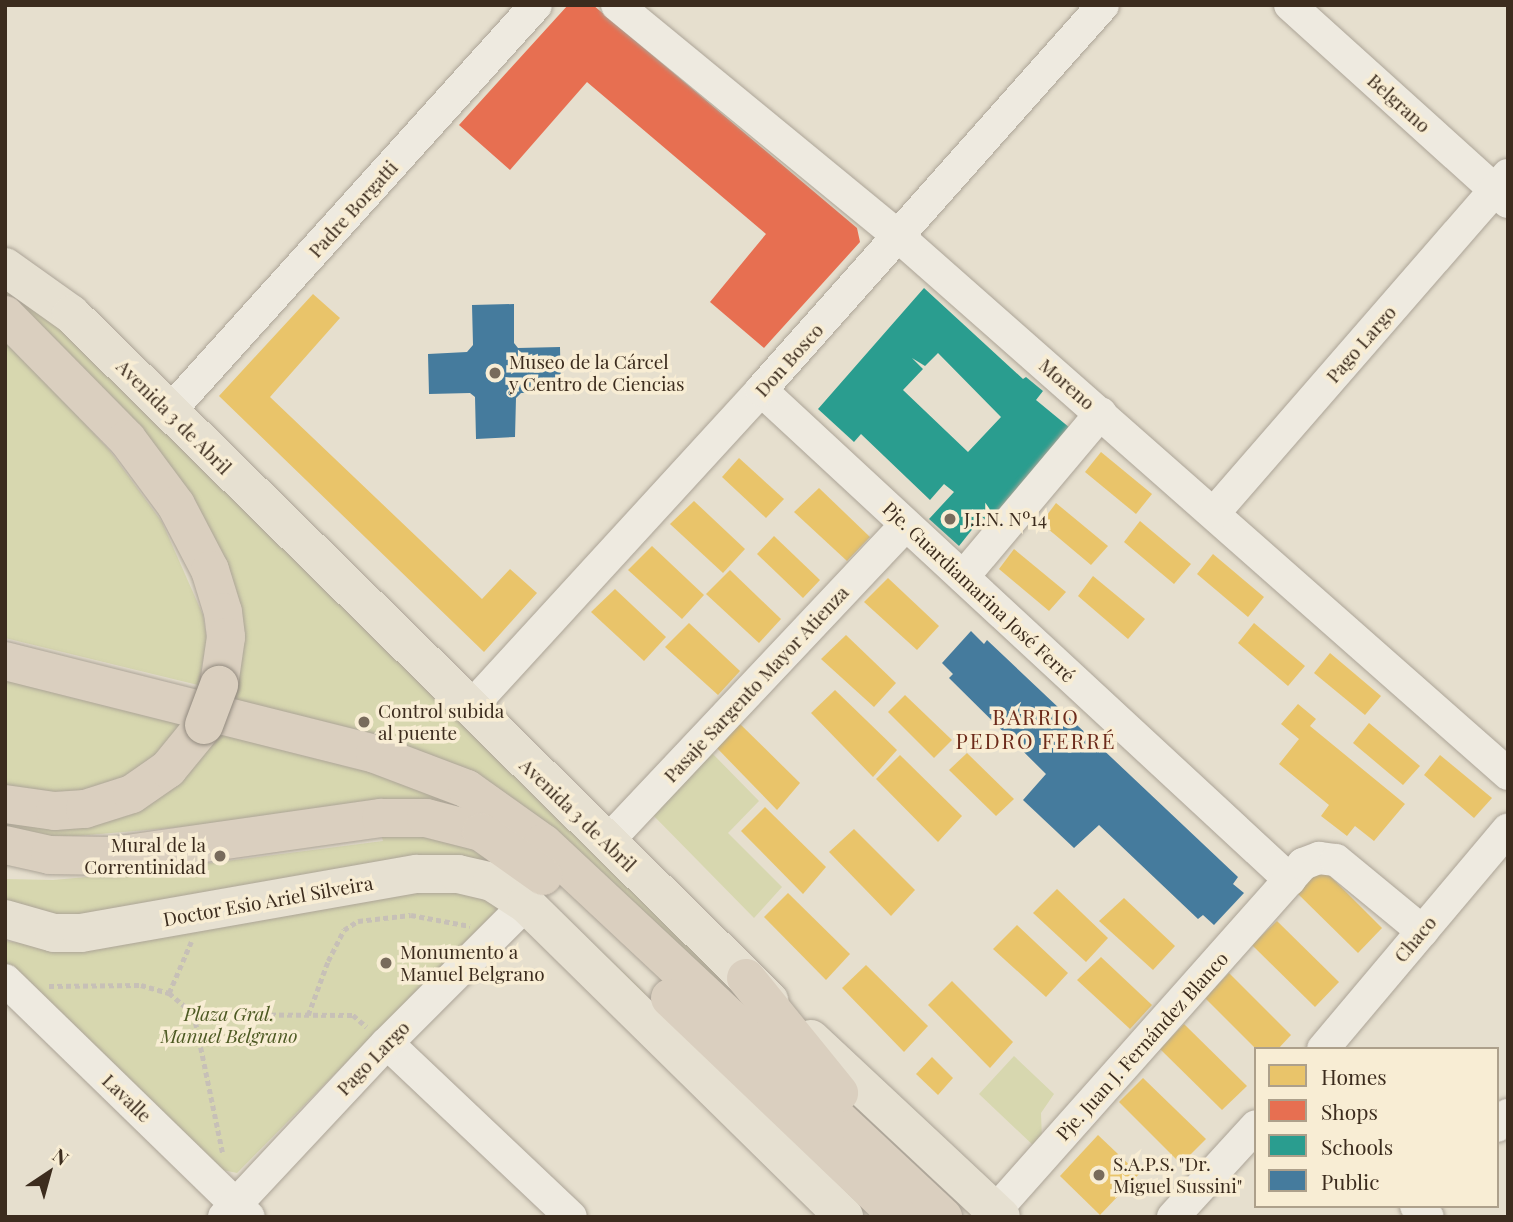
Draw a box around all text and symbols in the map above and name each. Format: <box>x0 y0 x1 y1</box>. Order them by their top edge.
street label: Belgrano <box>1363 69 1435 137</box>
street label: Padre Borgatti <box>304 156 402 262</box>
street label: Pago Largo <box>1321 301 1401 387</box>
street label: Don Bosco <box>750 319 828 401</box>
place label: Museo de la Cárcel y Centro de Ciencias <box>509 351 685 395</box>
street label: Moreno <box>1035 354 1099 414</box>
street label: Avenida 3 de Abril <box>112 355 236 479</box>
marker: Museo de la Cárcel y Centro de Ciencias <box>487 365 503 381</box>
street label: Pje. Guardiamarina José Ferré <box>878 497 1080 687</box>
place label: J.I.N. Nº14 <box>964 508 1047 530</box>
marker: J.I.N. Nº14 <box>942 511 958 527</box>
street label: Pasaje Sargento Mayor Atienza <box>659 581 853 787</box>
place label: Control subida al puente <box>378 700 504 744</box>
district label: BARRIO PEDRO FERRÉ <box>957 703 1115 753</box>
marker: Control subida al puente <box>356 714 372 730</box>
street label: Avenida 3 de Abril <box>515 753 641 877</box>
place label: Mural de la Correntinidad <box>84 834 206 878</box>
marker: Mural de la Correntinidad <box>212 848 228 864</box>
street label: Doctor Esio Ariel Silveira <box>161 871 375 931</box>
street label: Chaco <box>1389 911 1441 967</box>
place label: Monumento a Manuel Belgrano <box>400 941 545 985</box>
street label: Pje. Juan J. Fernández Blanco <box>1051 947 1233 1145</box>
marker: Monumento a Manuel Belgrano <box>378 955 394 971</box>
park label: Plaza Gral. Manuel Belgrano <box>160 1003 298 1047</box>
street label: Pago Largo <box>332 1016 414 1100</box>
legend <box>1254 1047 1499 1208</box>
text: Homes <box>1321 1062 1387 1090</box>
street label: Lavalle <box>98 1069 156 1127</box>
text: Shops <box>1321 1097 1378 1125</box>
text: Schools <box>1321 1132 1393 1160</box>
north arrow <box>14 1138 84 1208</box>
text: N <box>48 1141 75 1171</box>
place label: S.A.P.S. "Dr. Miguel Sussini" <box>1113 1153 1242 1197</box>
marker: S.A.P.S. "Dr. Miguel Sussini" <box>1091 1167 1107 1183</box>
text: Public <box>1321 1167 1379 1195</box>

